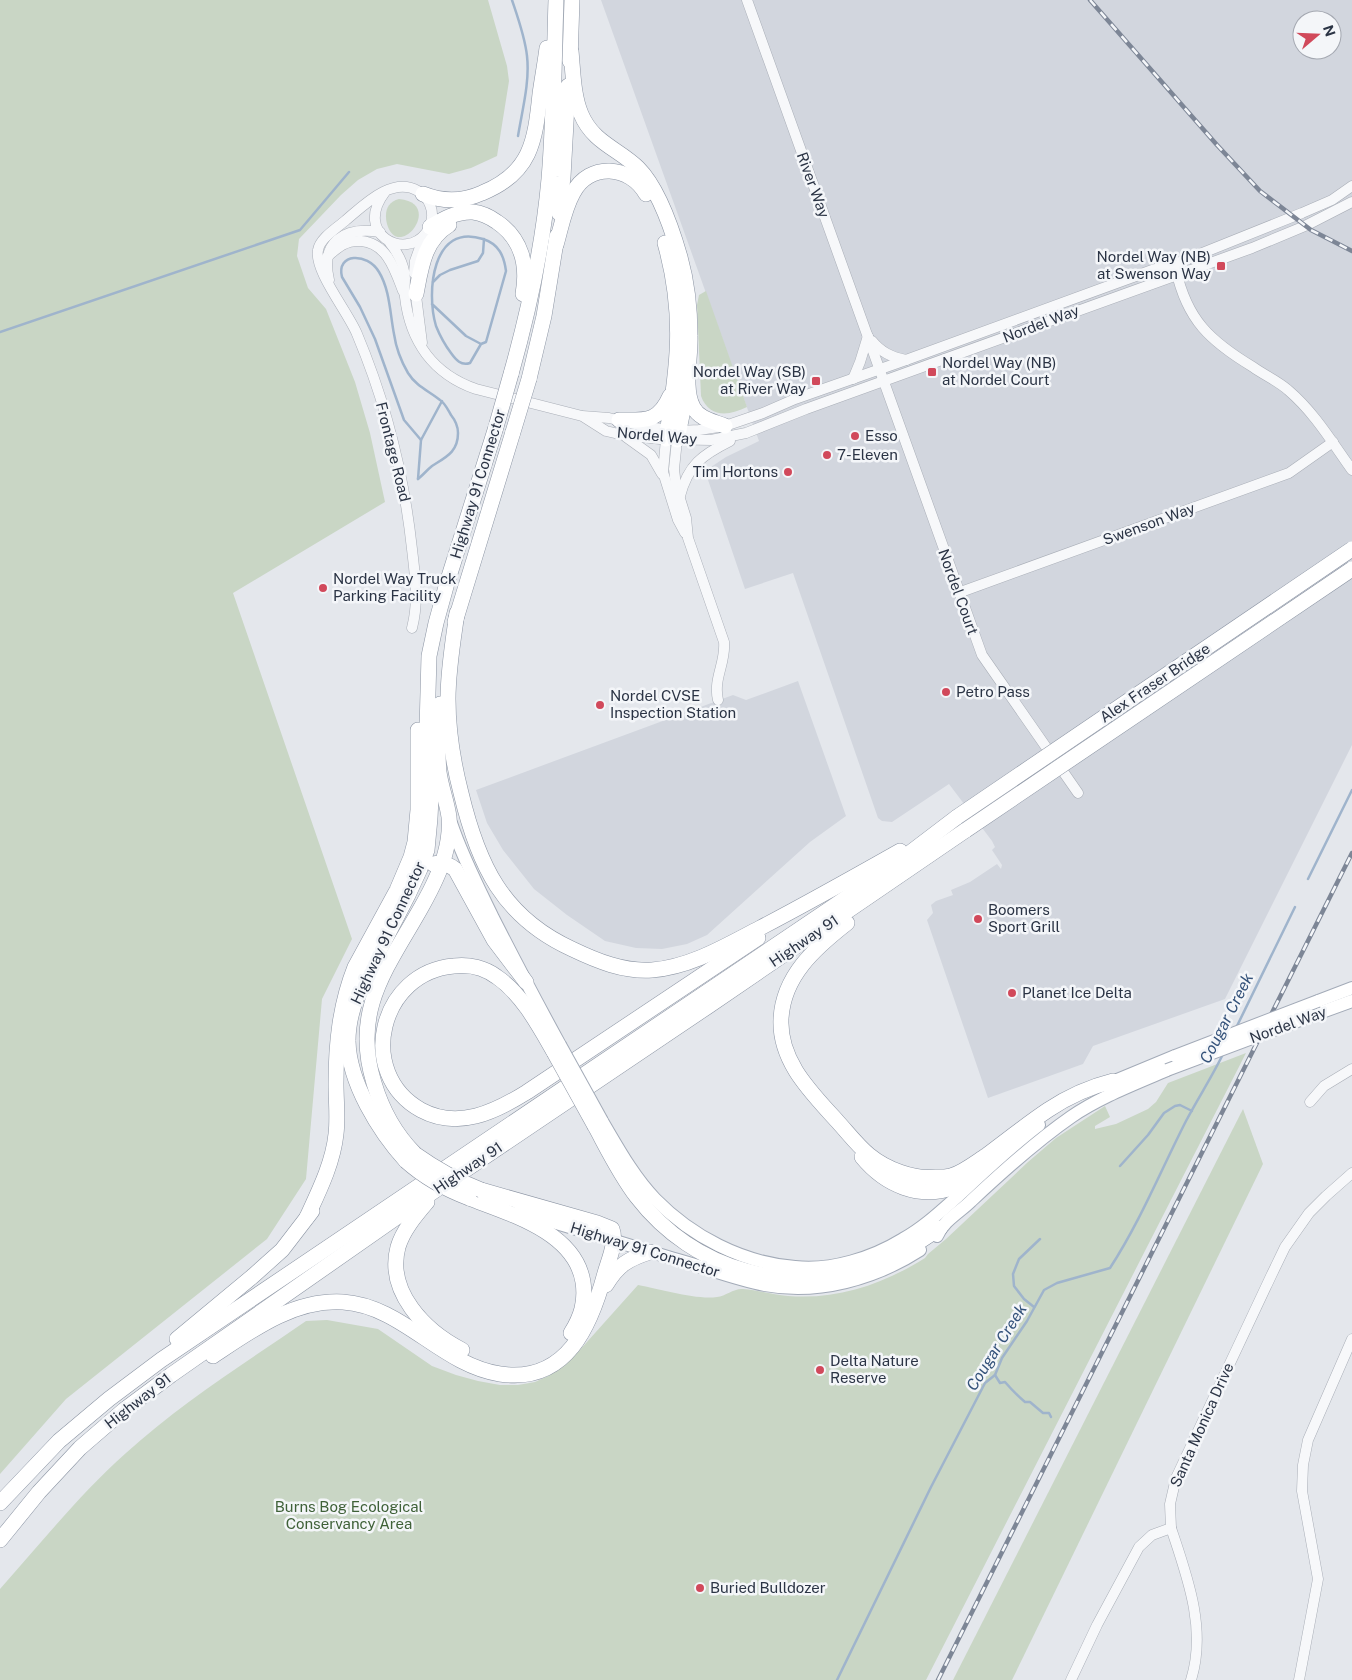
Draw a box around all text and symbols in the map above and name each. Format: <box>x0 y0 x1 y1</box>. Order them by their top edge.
north arrow <box>1292 10 1342 60</box>
text: N <box>1320 23 1339 39</box>
street label: River Way <box>794 150 833 220</box>
place label: Nordel Way (NB) at Swenson Way <box>1097 248 1211 282</box>
marker: Nordel Way (NB) at Swenson Way <box>1215 260 1227 272</box>
street label: Nordel Way <box>1000 301 1081 346</box>
place label: Nordel Way (NB) at Nordel Court <box>942 354 1056 388</box>
place label: Nordel Way (SB) at River Way <box>693 363 806 397</box>
marker: Nordel Way (NB) at Nordel Court <box>926 366 938 378</box>
marker: Nordel Way (SB) at River Way <box>810 375 822 387</box>
street label: Frontage Road <box>373 400 414 504</box>
street label: Highway 91 Connector <box>447 407 508 561</box>
street label: Nordel Way <box>616 424 698 447</box>
place label: Esso <box>865 427 898 444</box>
marker: Esso <box>849 430 861 442</box>
place label: 7-Eleven <box>837 446 898 463</box>
marker: 7-Eleven <box>821 449 833 461</box>
place label: Tim Hortons <box>693 463 778 480</box>
marker: Tim Hortons <box>782 466 794 478</box>
street label: Swenson Way <box>1101 499 1197 548</box>
street label: Nordel Court <box>935 547 982 637</box>
place label: Nordel Way Truck Parking Facility <box>333 570 457 604</box>
marker: Nordel Way Truck Parking Facility <box>317 582 329 594</box>
street label: Alex Fraser Bridge <box>1096 639 1213 726</box>
place label: Petro Pass <box>956 683 1030 700</box>
marker: Petro Pass <box>940 686 952 698</box>
place label: Nordel CVSE Inspection Station <box>610 687 736 721</box>
marker: Nordel CVSE Inspection Station <box>594 699 606 711</box>
street label: Highway 91 Connector <box>347 859 428 1007</box>
place label: Boomers Sport Grill <box>988 901 1060 935</box>
street label: Highway 91 <box>766 911 841 970</box>
marker: Boomers Sport Grill <box>972 913 984 925</box>
water label: Cougar Creek <box>1196 970 1257 1066</box>
place label: Planet Ice Delta <box>1022 984 1132 1001</box>
marker: Planet Ice Delta <box>1006 987 1018 999</box>
street label: Nordel Way <box>1247 1003 1329 1046</box>
street label: Highway 91 <box>430 1138 505 1197</box>
street label: Highway 91 Connector <box>568 1219 722 1280</box>
water label: Cougar Creek <box>962 1300 1031 1394</box>
place label: Delta Nature Reserve <box>830 1352 919 1386</box>
street label: Santa Monica Drive <box>1166 1360 1237 1490</box>
marker: Delta Nature Reserve <box>814 1364 826 1376</box>
street label: Highway 91 <box>101 1369 174 1432</box>
park label: Burns Bog Ecological Conservancy Area <box>275 1498 423 1532</box>
place label: Buried Bulldozer <box>710 1579 826 1596</box>
marker: Buried Bulldozer <box>694 1582 706 1594</box>

